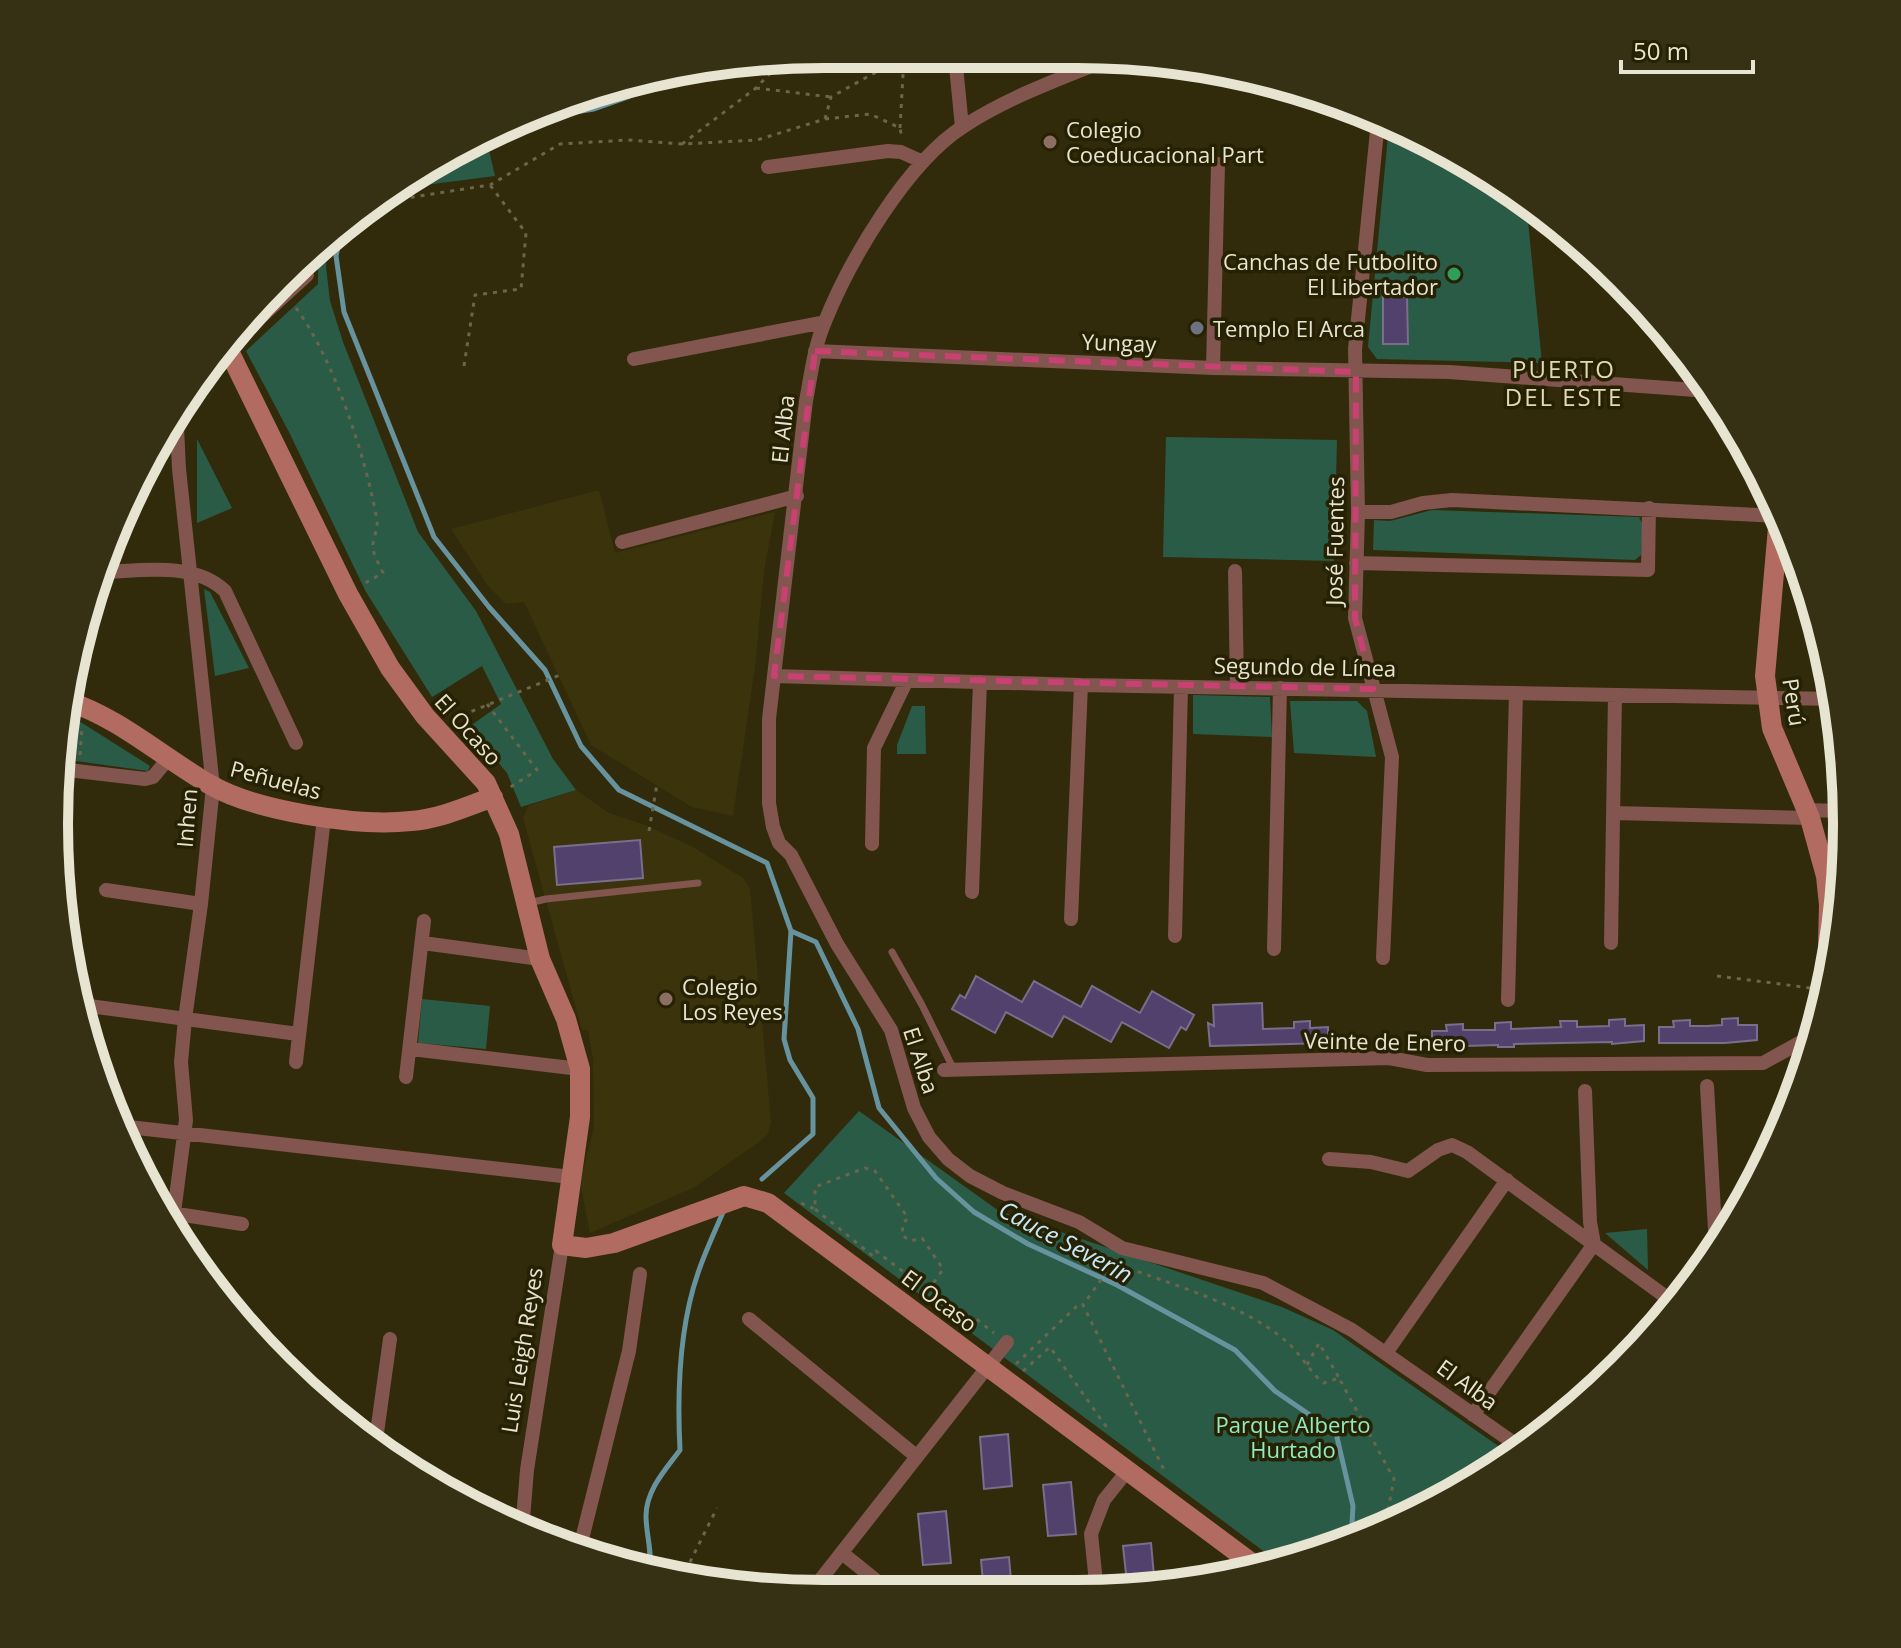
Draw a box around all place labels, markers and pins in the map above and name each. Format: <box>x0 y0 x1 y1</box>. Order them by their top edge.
place label: Colegio Coeducacional Part <box>1066 114 1264 169</box>
marker: Colegio Coeducacional Part <box>1041 133 1059 151</box>
place label: Canchas de Futbolito El Libertador <box>1223 246 1438 301</box>
marker: Canchas de Futbolito El Libertador <box>1445 265 1463 283</box>
place label: Templo El Arca <box>1213 313 1365 343</box>
marker: Templo El Arca <box>1188 319 1206 337</box>
place label: Colegio Los Reyes <box>682 971 783 1026</box>
marker: Colegio Los Reyes <box>657 990 675 1008</box>

